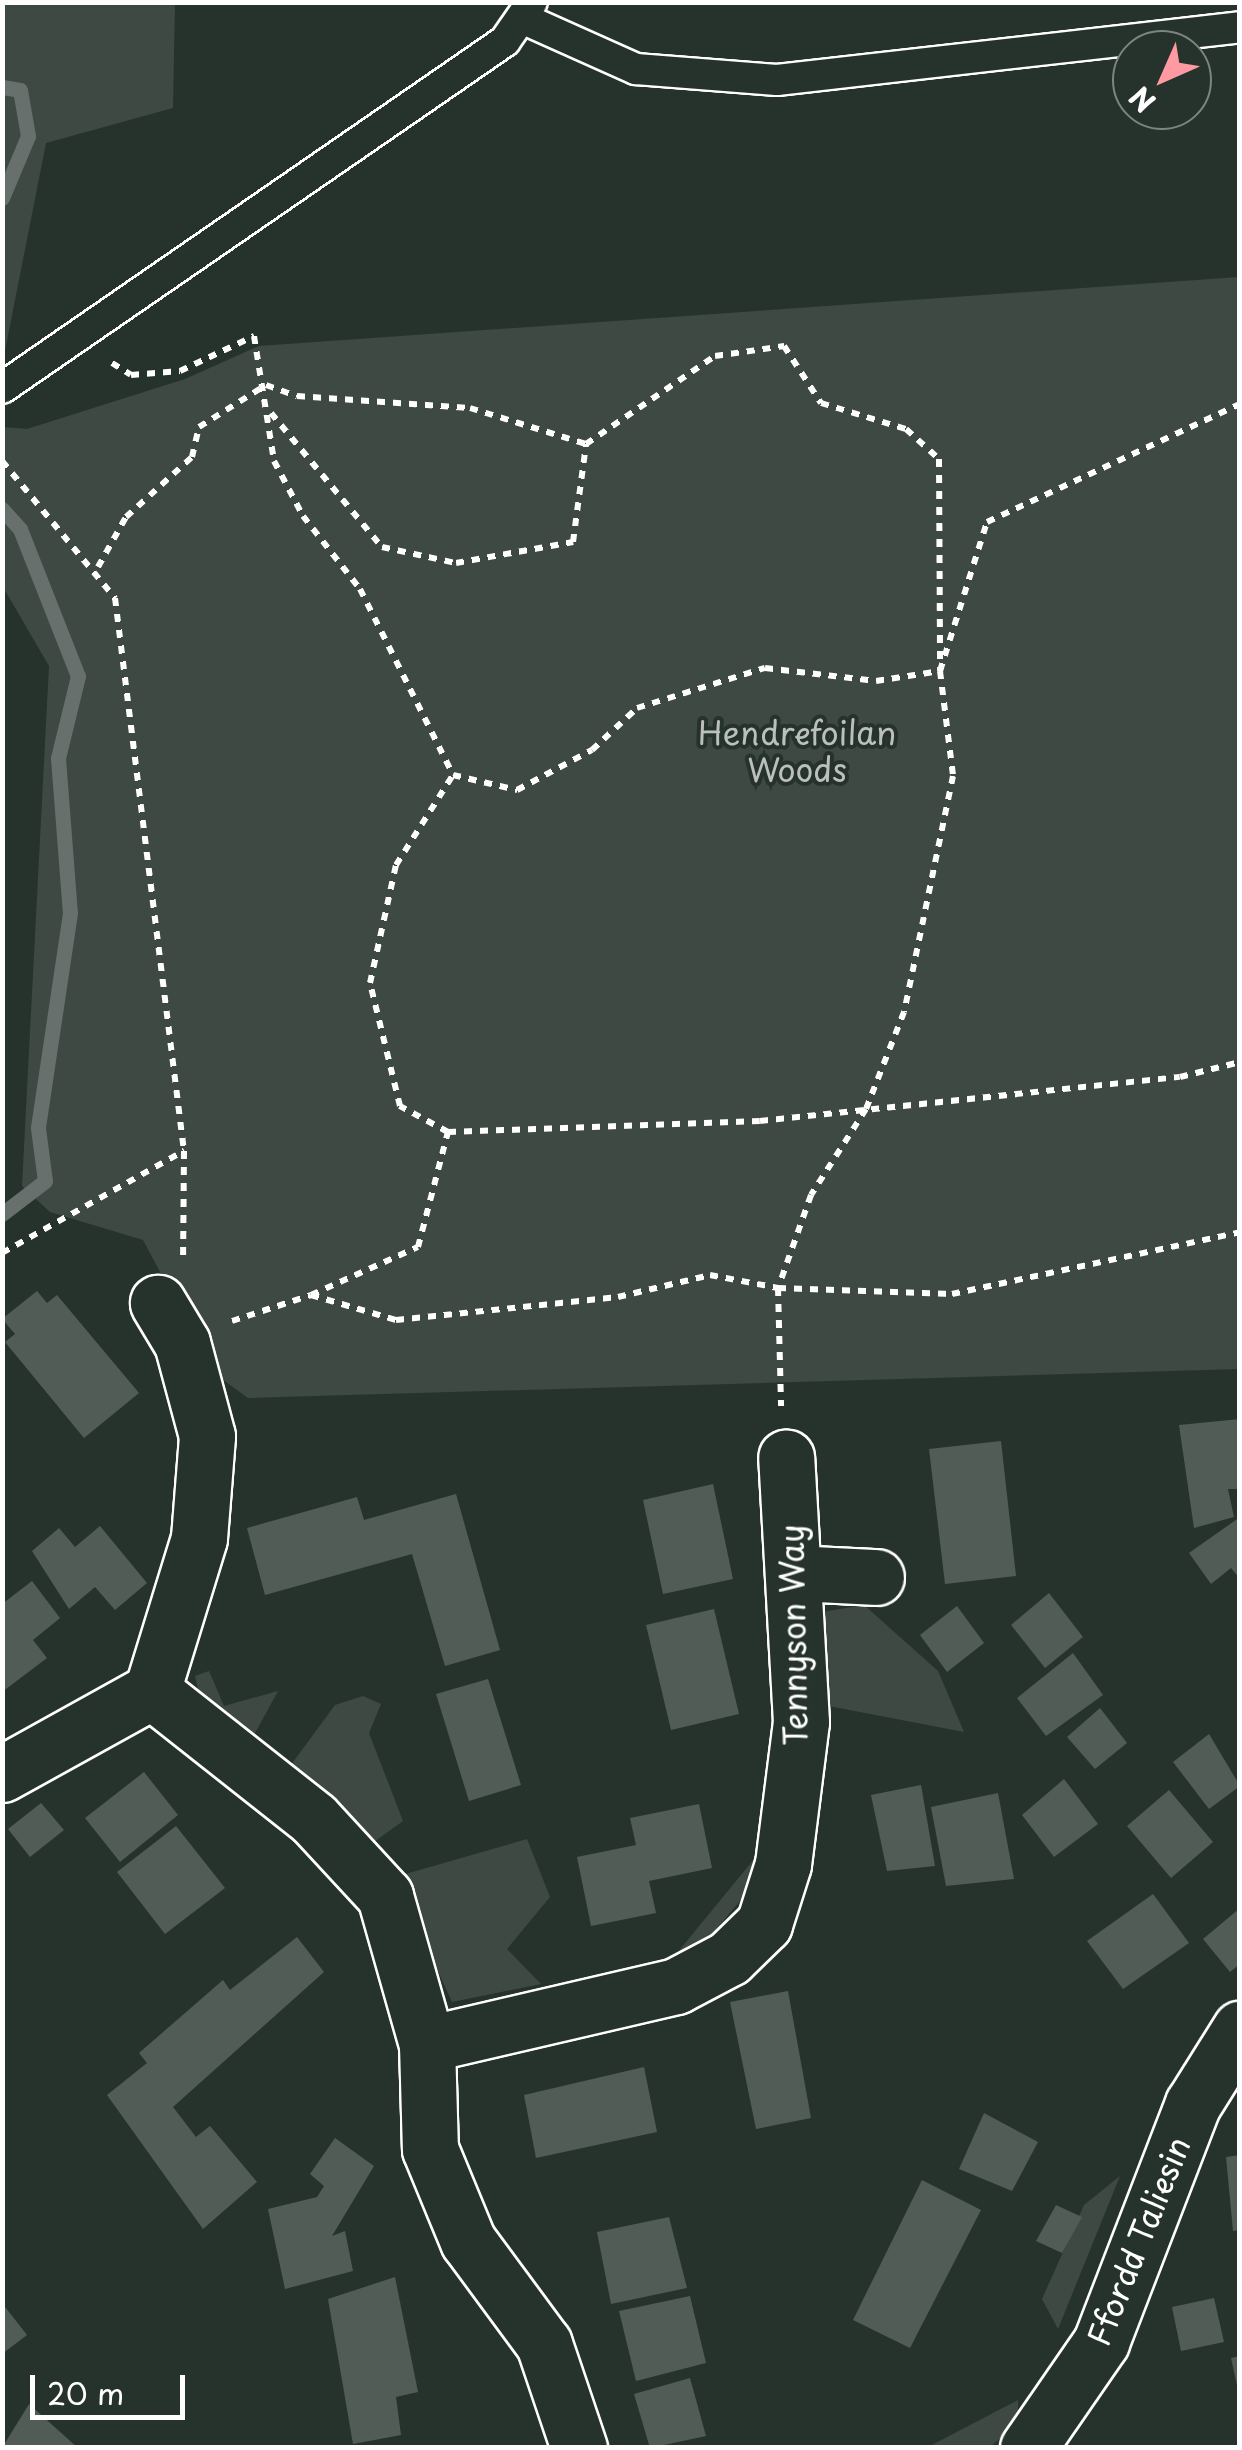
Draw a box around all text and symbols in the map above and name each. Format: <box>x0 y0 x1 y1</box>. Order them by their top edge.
north arrow <box>1112 30 1212 130</box>
text: N <box>1119 77 1165 123</box>
park label: Hendrefoilan Woods <box>698 714 896 789</box>
street label: Tennyson Way <box>772 1524 814 1746</box>
street label: Ffordd Taliesin <box>1078 2130 1198 2352</box>
scale bar <box>35 2355 190 2417</box>
text: 20 m <box>47 2370 124 2415</box>

